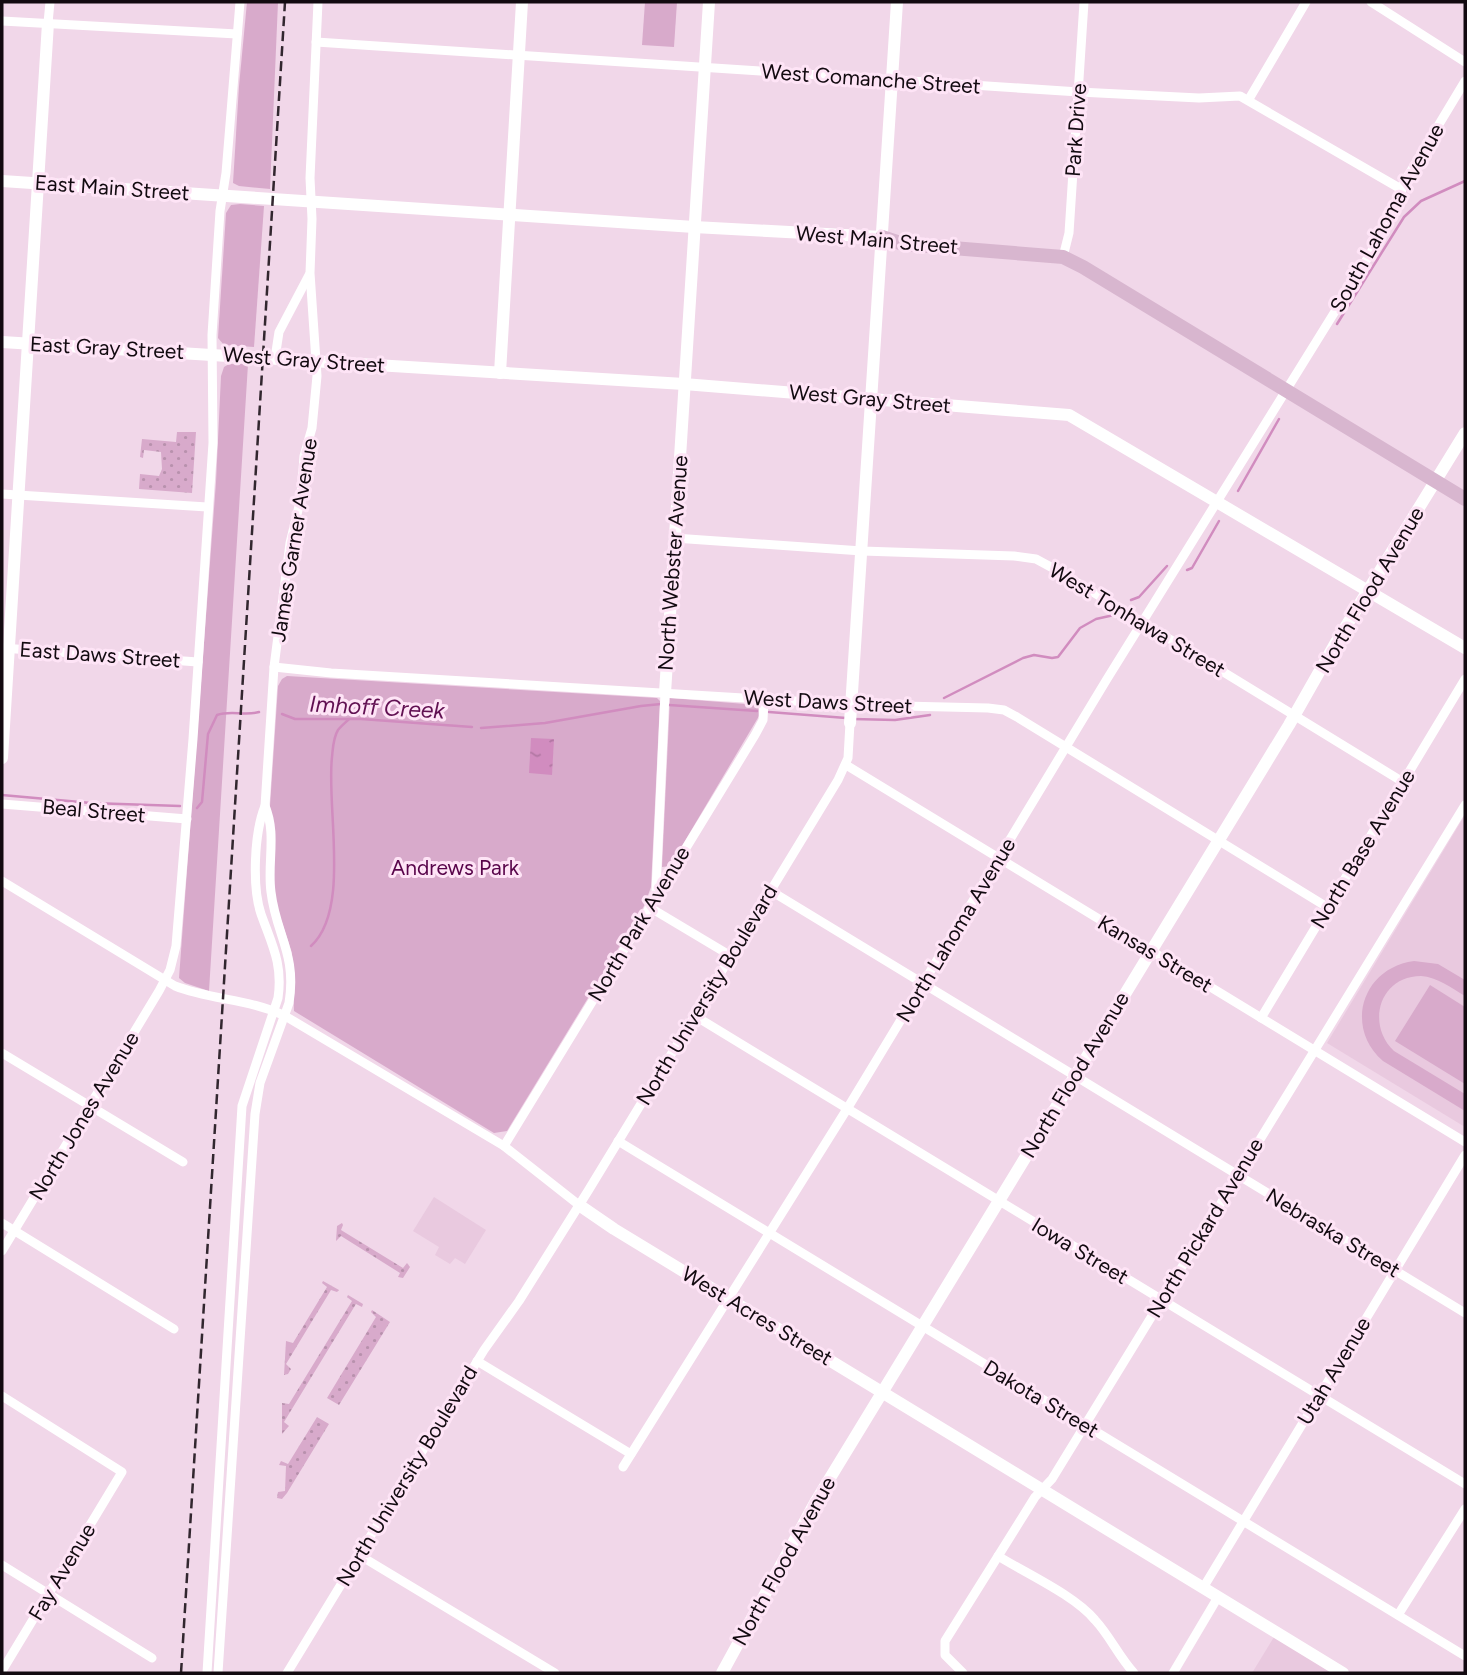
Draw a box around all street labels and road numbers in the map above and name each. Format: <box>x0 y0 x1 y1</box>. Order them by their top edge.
street label: West Comanche Street <box>761 58 982 99</box>
street label: Park Drive <box>1060 82 1091 178</box>
street label: South Lahoma Avenue <box>1324 119 1449 317</box>
street label: East Main Street <box>34 170 190 205</box>
street label: West Main Street <box>795 220 959 259</box>
street label: East Gray Street <box>29 331 185 364</box>
street label: West Gray Street <box>222 341 386 378</box>
street label: West Gray Street <box>788 379 952 418</box>
street label: James Garner Avenue <box>265 436 322 644</box>
street label: North Webster Avenue <box>653 454 693 672</box>
street label: North Flood Avenue <box>1310 502 1429 677</box>
street label: West Tonhawa Street <box>1045 557 1230 682</box>
street label: East Daws Street <box>19 636 181 673</box>
street label: West Daws Street <box>743 685 913 718</box>
street label: North Base Avenue <box>1305 765 1420 933</box>
street label: Beal Street <box>41 794 147 827</box>
street label: North Lahoma Avenue <box>891 833 1021 1026</box>
street label: North Park Avenue <box>582 842 695 1006</box>
street label: North University Boulevard <box>631 880 782 1110</box>
street label: Kansas Street <box>1093 910 1217 998</box>
street label: North Flood Avenue <box>1015 987 1134 1162</box>
street label: North Jones Avenue <box>23 1027 144 1205</box>
street label: North Pickard Avenue <box>1141 1133 1268 1322</box>
street label: Nebraska Street <box>1262 1183 1405 1283</box>
street label: Iowa Street <box>1027 1212 1133 1289</box>
street label: West Acres Street <box>677 1261 837 1370</box>
street label: Utah Avenue <box>1292 1312 1376 1429</box>
street label: Dakota Street <box>979 1354 1103 1443</box>
street label: North University Boulevard <box>331 1361 482 1591</box>
street label: North Flood Avenue <box>727 1472 840 1650</box>
street label: Fay Avenue <box>23 1519 100 1625</box>

